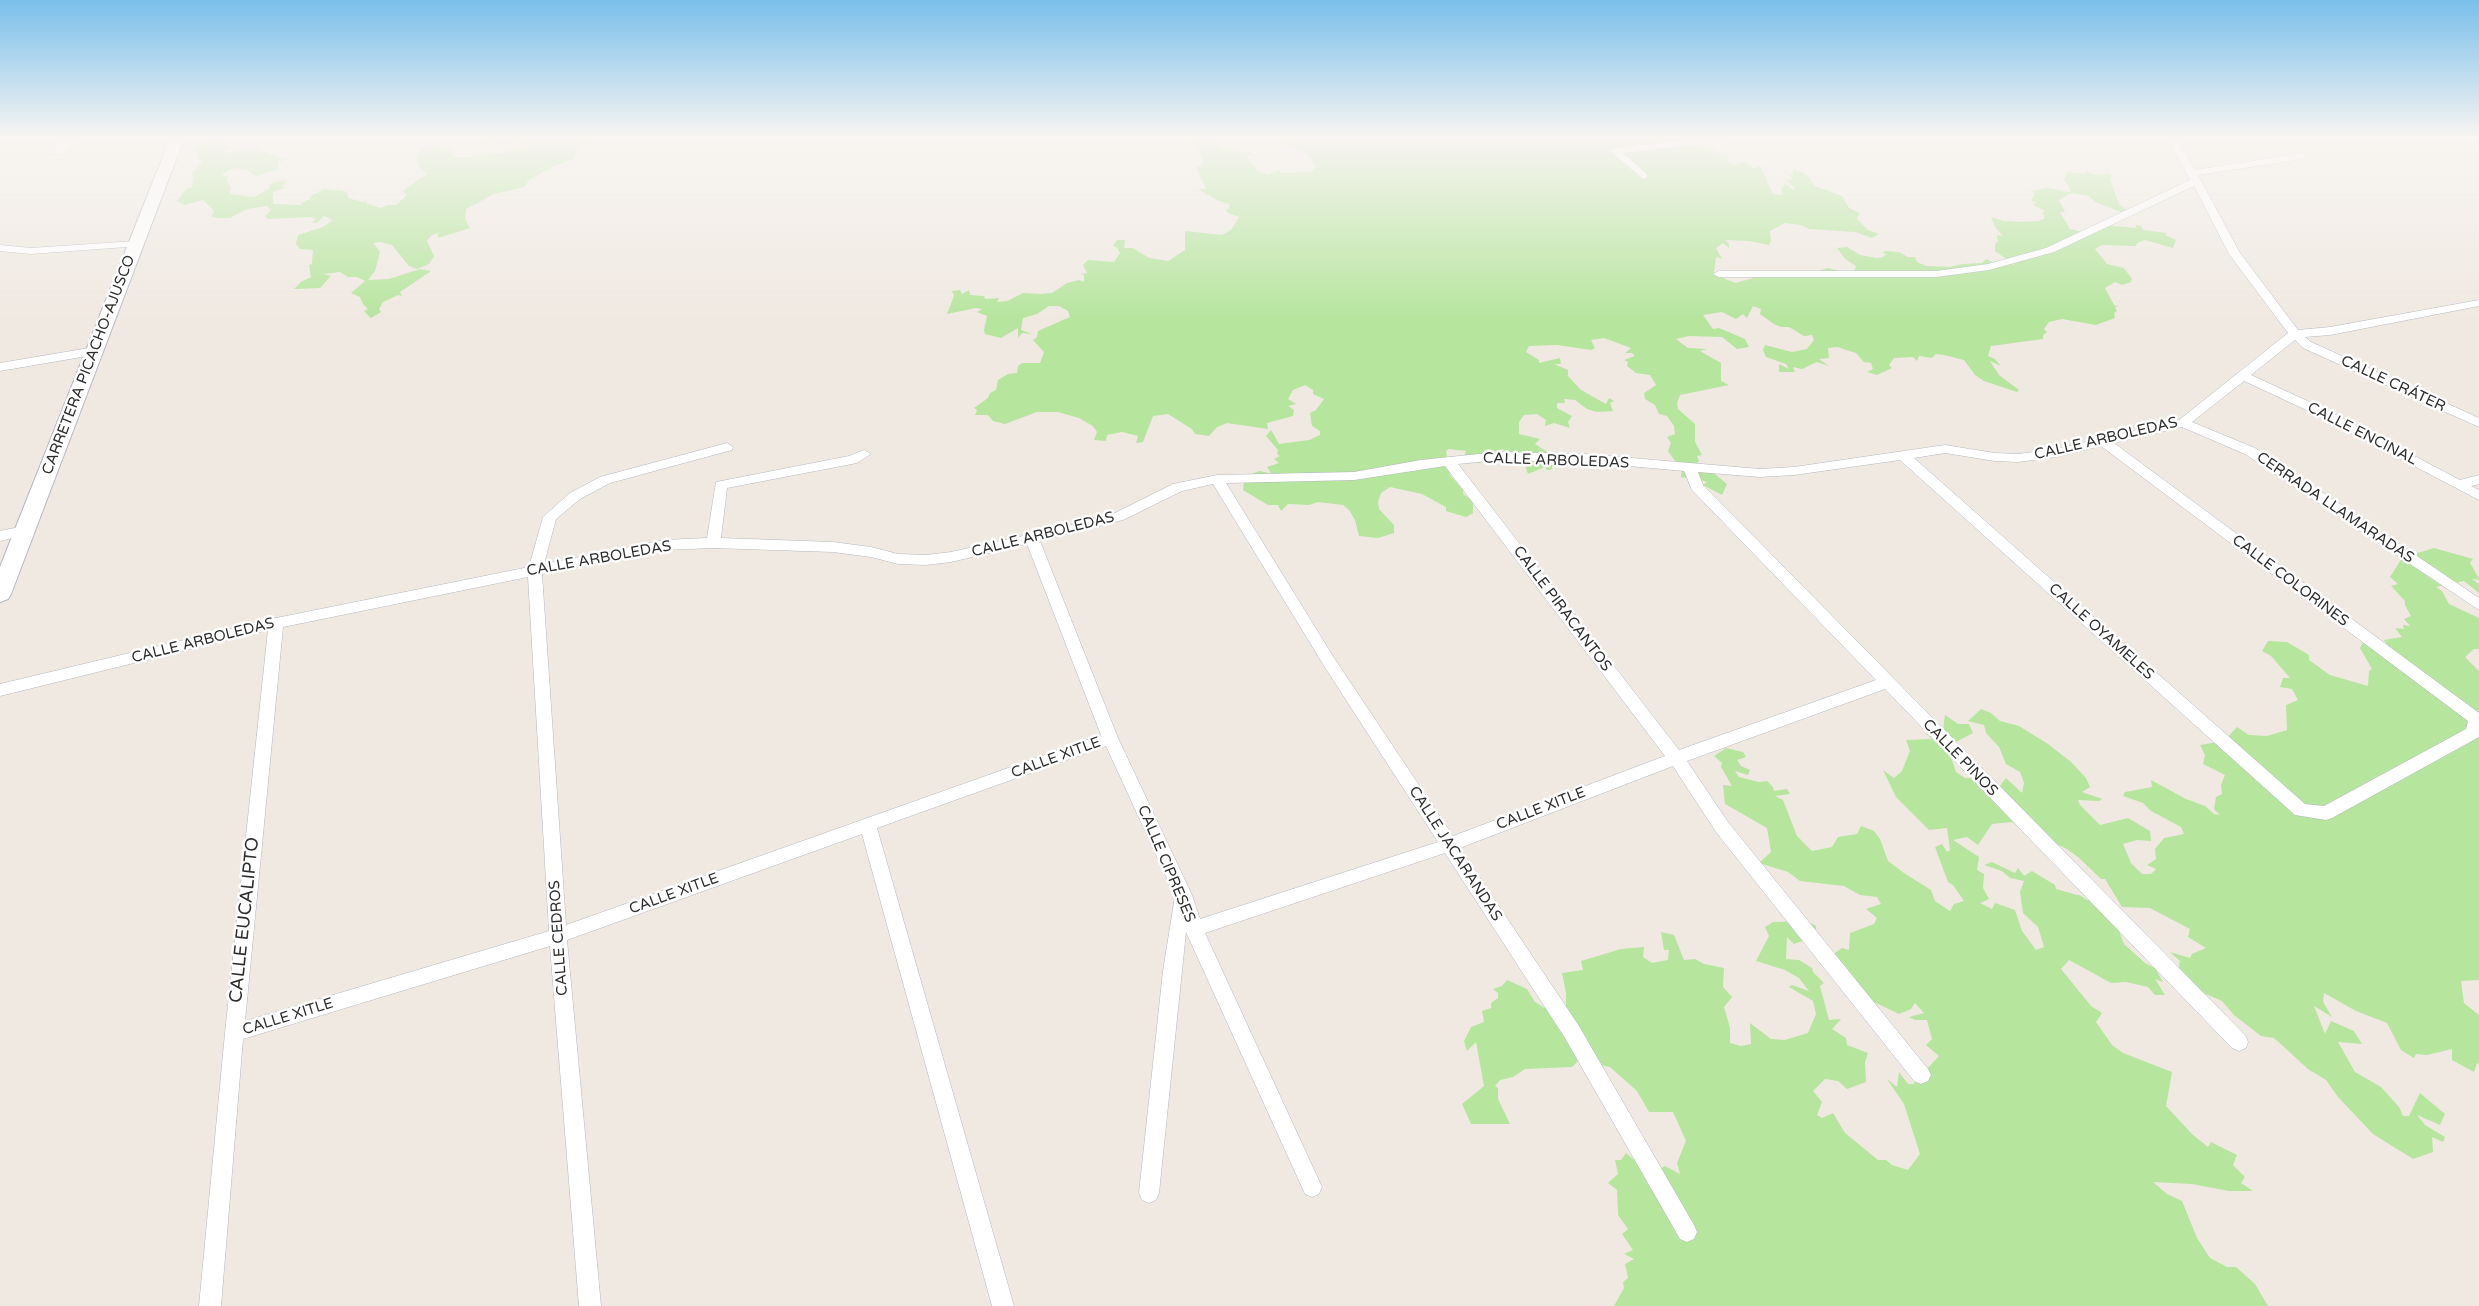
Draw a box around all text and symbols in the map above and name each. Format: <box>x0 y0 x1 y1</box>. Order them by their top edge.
street label: CARRETERA PICACHO-AJUSCO <box>39 253 139 477</box>
street label: CALLE CRÁTER <box>2338 352 2448 416</box>
street label: CALLE ENCINAL <box>2304 399 2420 469</box>
street label: CALLE ARBOLEDAS <box>2033 414 2179 464</box>
street label: CALLE ARBOLEDAS <box>1482 449 1630 473</box>
street label: CERRADA LLAMARADAS <box>2253 449 2417 567</box>
street label: CALLE ARBOLEDAS <box>970 509 1116 561</box>
street label: CALLE COLORINES <box>2228 531 2352 631</box>
street label: CALLE ARBOLEDAS <box>525 537 673 581</box>
street label: CALLE PIRACANTOS <box>1509 543 1615 675</box>
street label: CALLE OYAMELES <box>2045 580 2157 684</box>
street label: CALLE ARBOLEDAS <box>130 615 276 667</box>
street label: CALLE PINOS <box>1919 716 2001 800</box>
street label: CALLE XITLE <box>1009 733 1103 783</box>
street label: CALLE JACARANDAS <box>1405 783 1505 925</box>
street label: CALLE XITLE <box>1494 784 1588 834</box>
street label: CALLE CIPRESES <box>1133 803 1199 925</box>
street label: CALLE EUCALIPTO <box>226 836 264 1004</box>
street label: CALLE XITLE <box>627 869 721 919</box>
street label: CALLE CEDROS <box>546 880 572 996</box>
street label: CALLE XITLE <box>240 995 336 1039</box>

